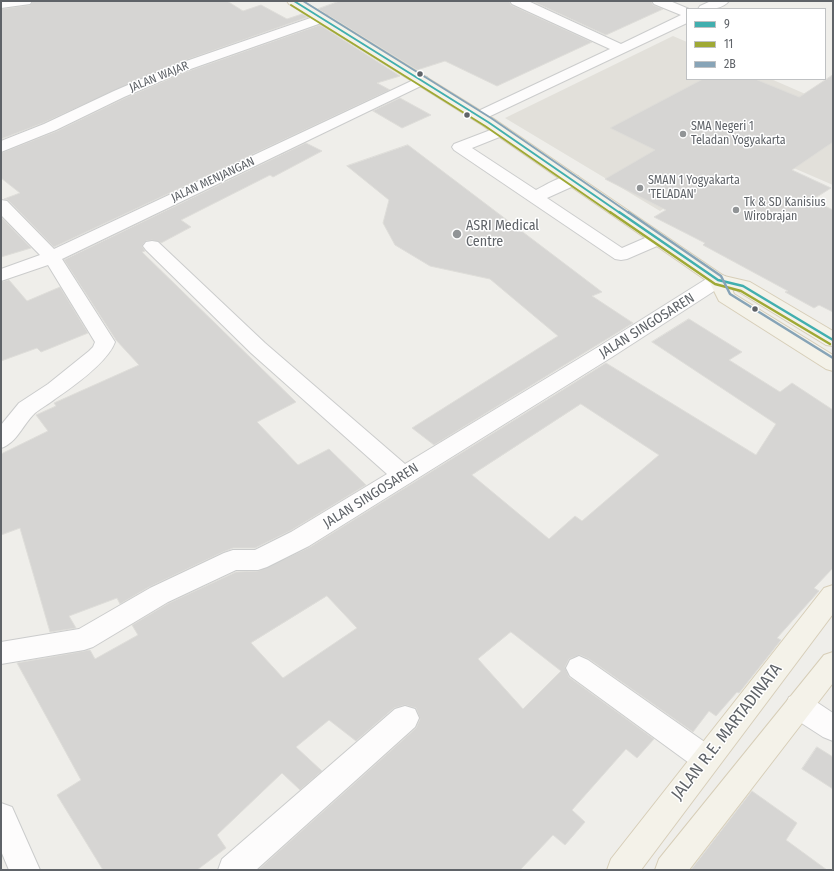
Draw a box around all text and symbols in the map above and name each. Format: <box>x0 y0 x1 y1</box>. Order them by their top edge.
legend <box>686 8 826 80</box>
text: 9 <box>724 17 730 31</box>
text: 11 <box>724 37 733 51</box>
text: 2B <box>724 57 736 71</box>
street label: JALAN WAJAR <box>127 59 191 95</box>
unlabelled marker <box>415 69 425 79</box>
unlabelled marker <box>462 110 472 120</box>
place label: SMA Negeri 1 Teladan Yogyakarta <box>691 120 786 148</box>
marker: SMA Negeri 1 Teladan Yogyakarta <box>678 129 688 139</box>
street label: JALAN MENJANGAN <box>169 154 257 206</box>
place label: SMAN 1 Yogyakarta 'TELADAN' <box>648 174 740 202</box>
marker: SMAN 1 Yogyakarta 'TELADAN' <box>635 183 645 193</box>
place label: Tk & SD Kanisius Wirobrajan <box>744 196 826 224</box>
marker: Tk & SD Kanisius Wirobrajan <box>731 205 741 215</box>
place label: ASRI Medical Centre <box>466 218 539 250</box>
marker: ASRI Medical Centre <box>451 228 463 240</box>
street label: JALAN SINGOSAREN <box>596 290 698 362</box>
unlabelled marker <box>750 304 760 314</box>
street label: JALAN SINGOSAREN <box>320 460 422 532</box>
street label: JALAN R.E. MARTADINATA <box>667 660 787 804</box>

